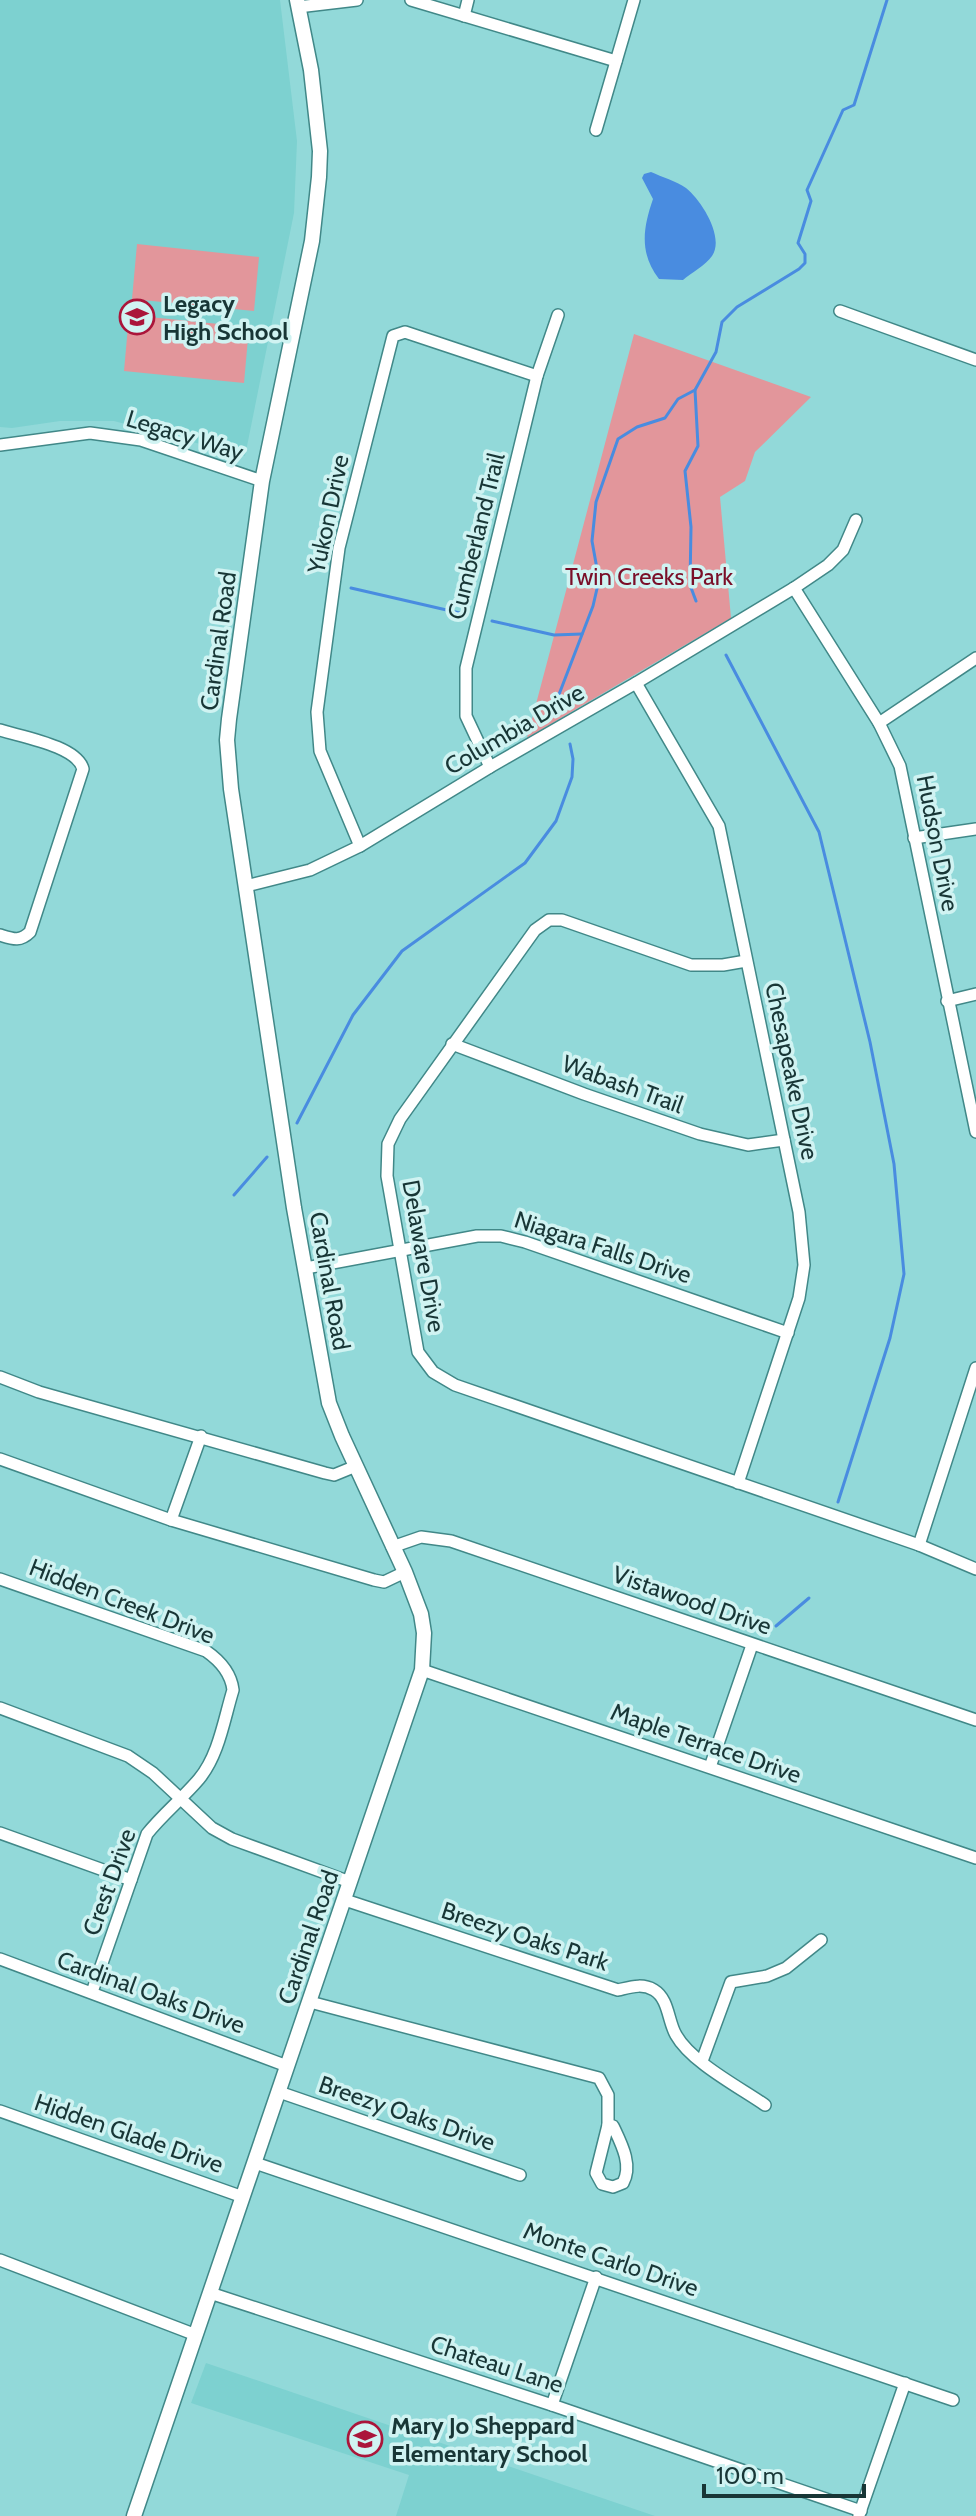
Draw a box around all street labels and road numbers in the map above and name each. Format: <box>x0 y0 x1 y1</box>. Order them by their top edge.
street label: Legacy Way <box>123 403 247 467</box>
street label: Cumberland Trail <box>441 449 511 622</box>
street label: Yukon Drive <box>301 452 355 577</box>
street label: Cardinal Road <box>194 570 242 712</box>
street label: Columbia Drive <box>439 677 589 781</box>
street label: Hudson Drive <box>911 772 965 914</box>
street label: Chesapeake Drive <box>759 980 825 1162</box>
street label: Wabash Trail <box>558 1049 688 1119</box>
street label: Delaware Drive <box>396 1178 452 1334</box>
street label: Niagara Falls Drive <box>511 1205 695 1289</box>
street label: Cardinal Road <box>304 1210 356 1352</box>
street label: Hidden Creek Drive <box>25 1552 219 1650</box>
street label: Vistawood Drive <box>609 1559 775 1641</box>
street label: Maple Terrace Drive <box>607 1697 805 1789</box>
street label: Crest Drive <box>76 1825 142 1939</box>
street label: Cardinal Road <box>271 1866 345 2008</box>
street label: Breezy Oaks Park <box>438 1895 612 1977</box>
street label: Cardinal Oaks Drive <box>53 1945 249 2039</box>
street label: Breezy Oaks Drive <box>315 2069 499 2157</box>
street label: Hidden Glade Drive <box>31 2087 227 2179</box>
street label: Monte Carlo Drive <box>520 2215 702 2303</box>
street label: Chateau Lane <box>427 2329 567 2399</box>

